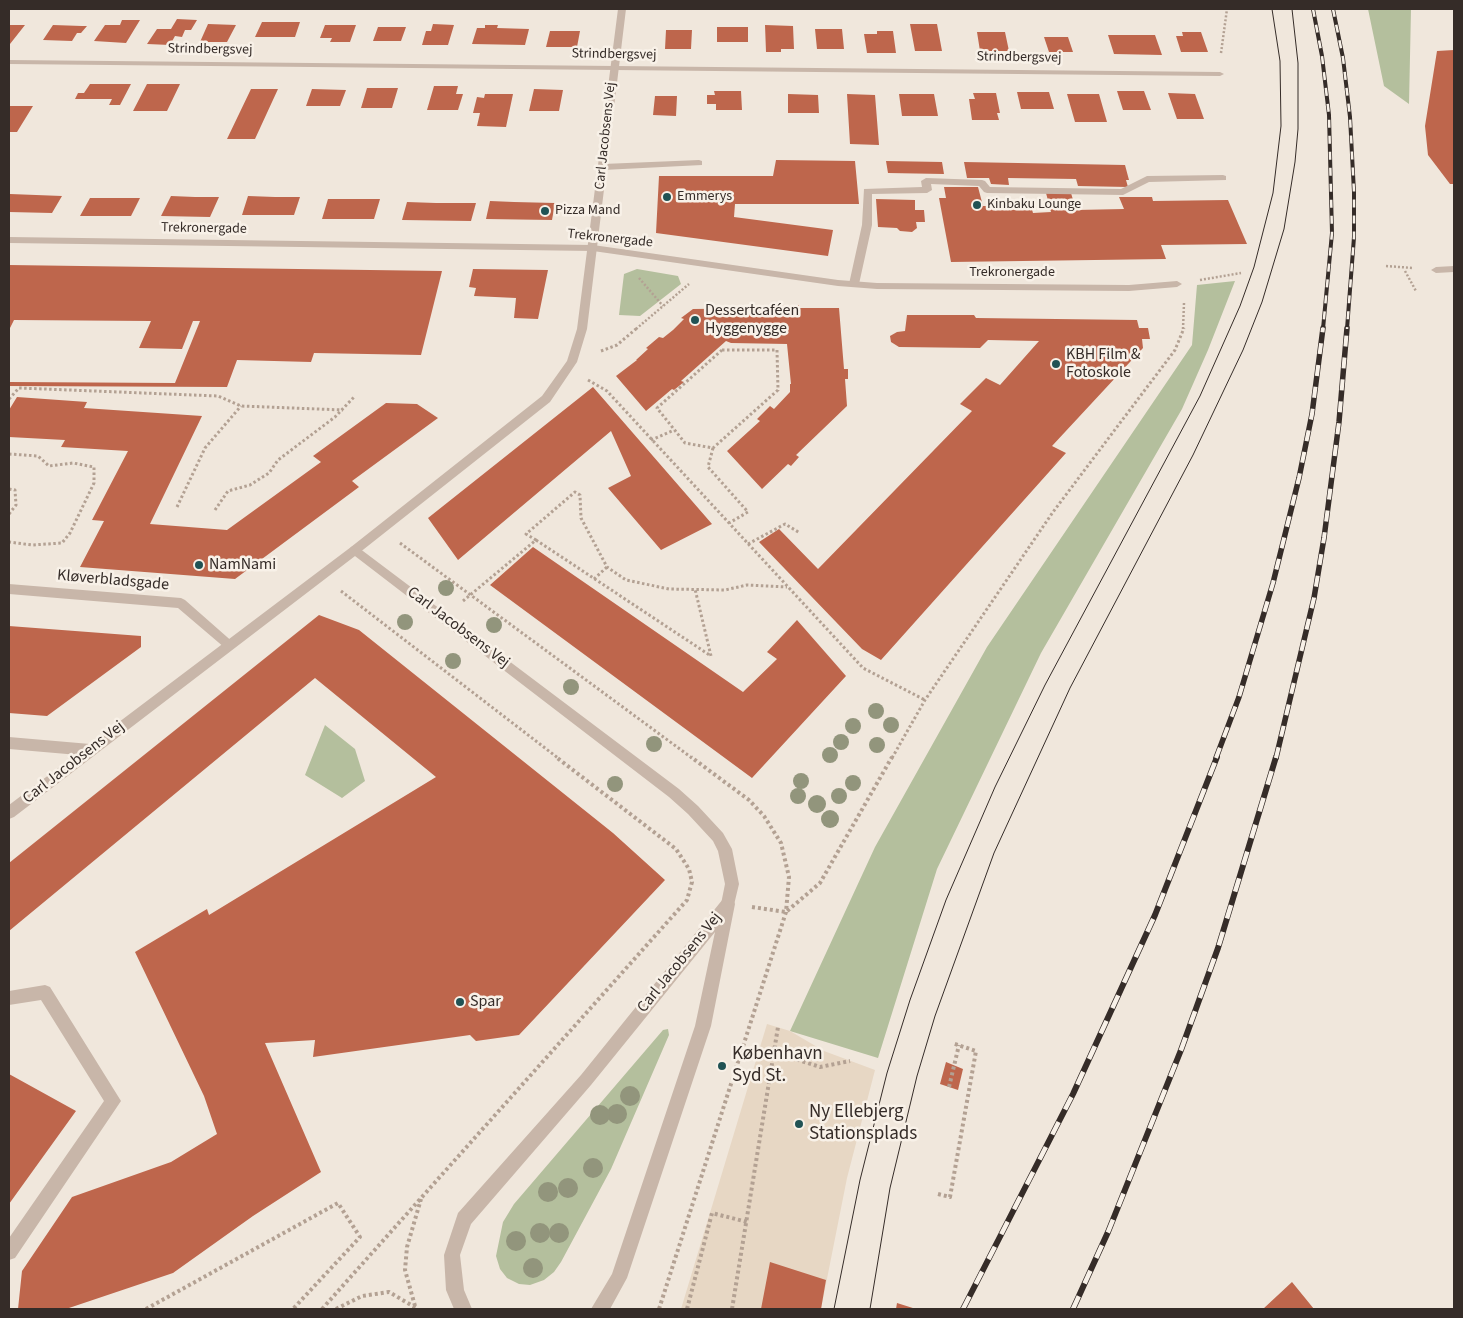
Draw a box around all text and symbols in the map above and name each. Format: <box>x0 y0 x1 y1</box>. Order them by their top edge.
street label: Strindbergsvej <box>167 41 253 59</box>
street label: Strindbergsvej <box>571 46 657 64</box>
street label: Strindbergsvej <box>976 49 1062 67</box>
street label: Carl Jacobsens Vej <box>592 81 620 191</box>
place label: Emmerys <box>677 189 732 205</box>
marker: Emmerys <box>661 191 673 203</box>
place label: Kinbaku Lounge <box>987 197 1081 213</box>
marker: Kinbaku Lounge <box>971 199 983 211</box>
place label: Pizza Mand <box>555 203 620 219</box>
marker: Pizza Mand <box>539 205 551 217</box>
street label: Trekronergade <box>161 220 247 238</box>
street label: Trekronergade <box>567 226 653 252</box>
street label: Trekronergade <box>969 265 1055 281</box>
place label: Dessertcaféen Hyggenygge <box>705 301 799 339</box>
marker: Dessertcaféen Hyggenygge <box>689 314 701 326</box>
place label: KBH Film & Fotoskole <box>1066 345 1140 383</box>
marker: KBH Film & Fotoskole <box>1050 358 1062 370</box>
place label: NamNami <box>209 555 276 575</box>
marker: NamNami <box>193 559 205 571</box>
street label: Kløverbladsgade <box>56 567 170 595</box>
street label: Carl Jacobsens Vej <box>403 583 513 673</box>
street label: Carl Jacobsens Vej <box>19 717 129 809</box>
street label: Carl Jacobsens Vej <box>634 909 726 1017</box>
place label: Spar <box>470 992 501 1012</box>
marker: Spar <box>454 996 466 1008</box>
place label: København Syd St. <box>732 1044 823 1088</box>
marker: København Syd St. <box>716 1060 728 1072</box>
place label: Ny Ellebjerg Stationsplads <box>809 1102 917 1146</box>
marker: Ny Ellebjerg Stationsplads <box>793 1118 805 1130</box>

